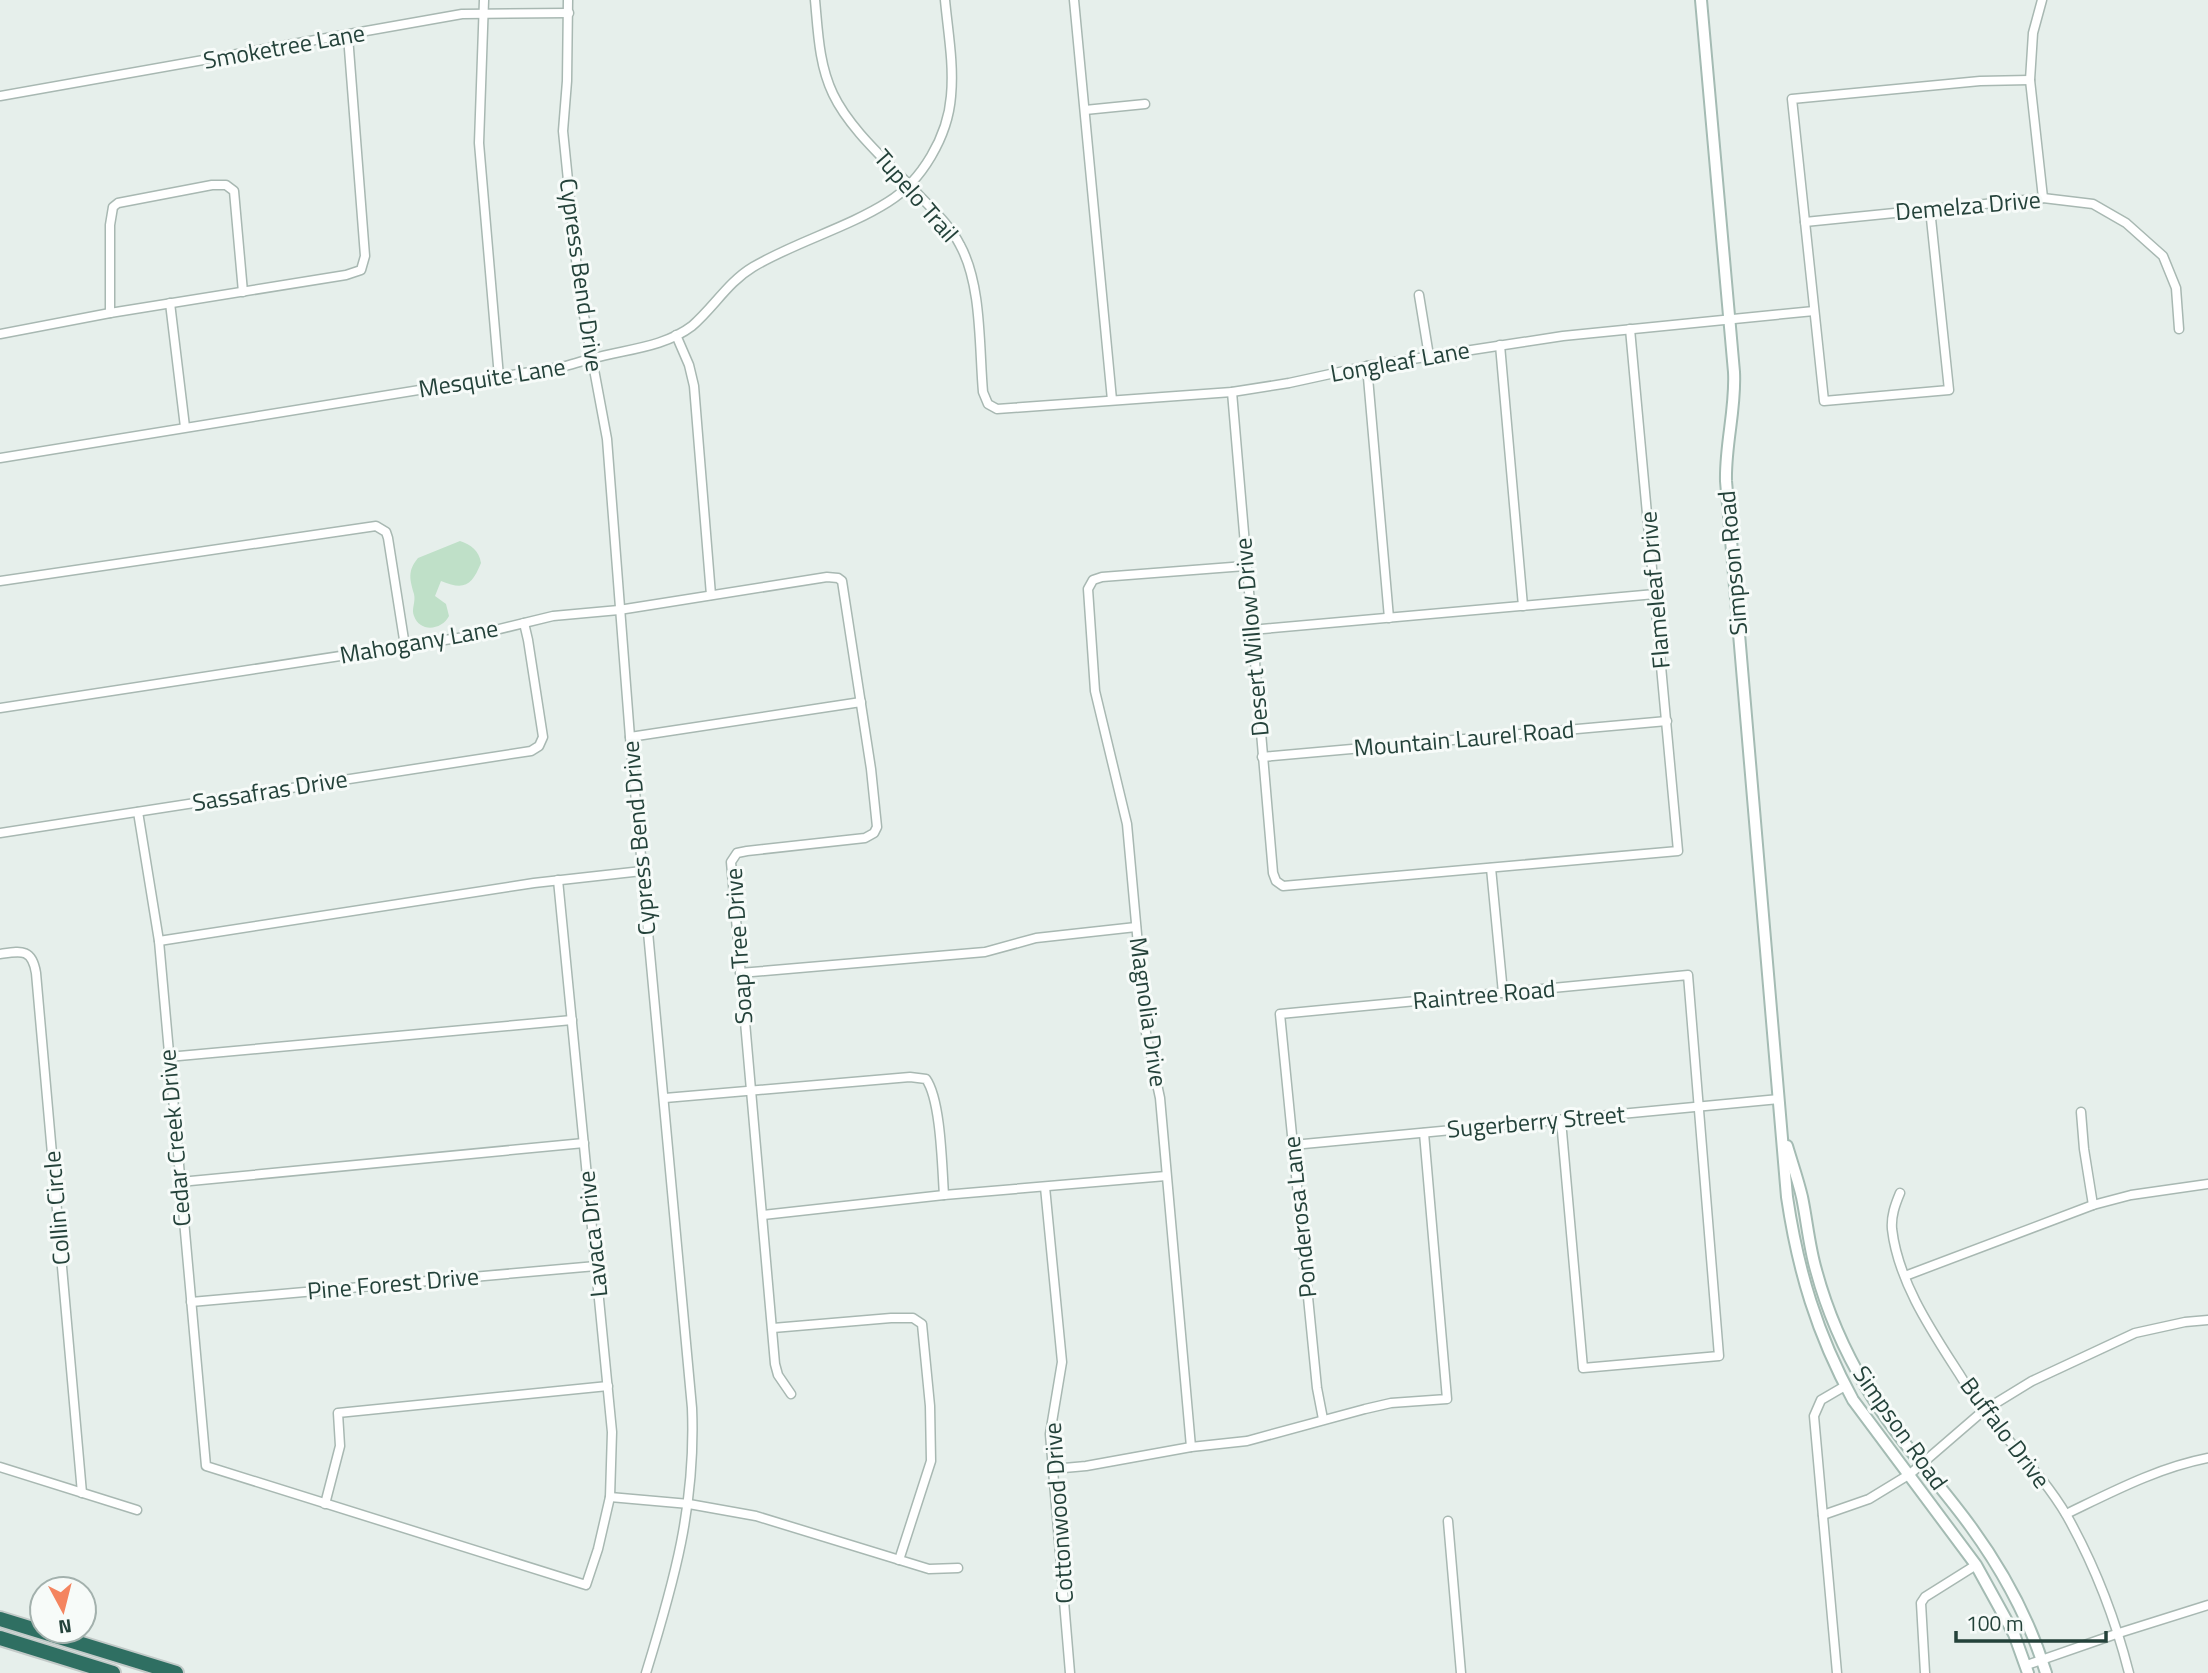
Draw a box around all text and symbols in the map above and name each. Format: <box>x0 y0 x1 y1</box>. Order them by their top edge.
street label: Smoketree Lane <box>200 14 367 78</box>
street label: Tupelo Trail <box>866 141 967 250</box>
street label: Cypress Bend Drive <box>551 176 613 374</box>
street label: Demelza Drive <box>1894 181 2042 229</box>
street label: Longleaf Lane <box>1327 331 1472 391</box>
street label: Mesquite Lane <box>416 348 568 406</box>
street label: Simpson Road <box>1708 489 1756 637</box>
street label: Flameleaf Drive <box>1629 510 1679 670</box>
street label: Desert Willow Drive <box>1224 536 1278 738</box>
street label: Mahogany Lane <box>337 609 501 673</box>
street label: Mountain Laurel Road <box>1352 710 1576 766</box>
street label: Cypress Bend Drive <box>612 739 664 937</box>
street label: Sassafras Drive <box>190 760 350 820</box>
street label: Soap Tree Drive <box>715 867 761 1025</box>
street label: Magnolia Drive <box>1121 935 1177 1089</box>
street label: Raintree Road <box>1411 970 1557 1018</box>
street label: Cedar Creek Drive <box>148 1048 200 1228</box>
street label: Sugerberry Street <box>1445 1095 1627 1147</box>
street label: Ponderosa Lane <box>1273 1135 1325 1300</box>
street label: Collin Circle <box>33 1149 79 1267</box>
street label: Lavaca Drive <box>567 1169 617 1299</box>
street label: Pine Forest Drive <box>306 1258 480 1308</box>
street label: Simpson Road <box>1845 1358 1957 1497</box>
street label: Buffalo Drive <box>1952 1369 2060 1496</box>
street label: Cottonwood Drive <box>1034 1421 1082 1605</box>
north arrow <box>28 1575 98 1645</box>
scale bar <box>1956 1600 2106 1644</box>
text: 100 m <box>1966 1607 2023 1639</box>
text: N <box>57 1612 73 1643</box>

